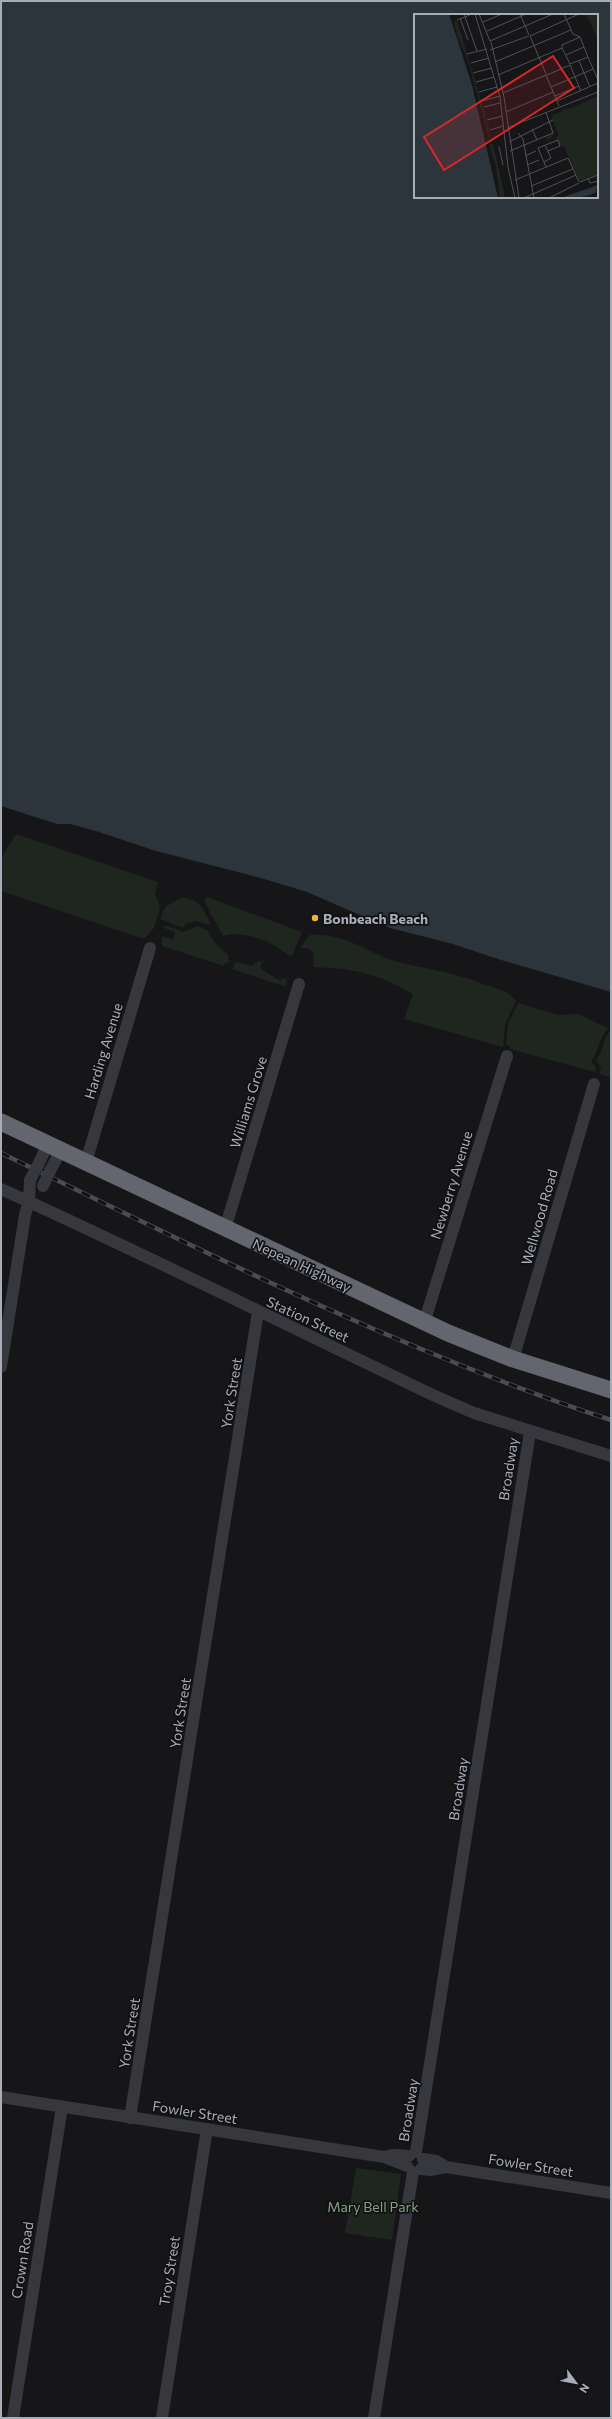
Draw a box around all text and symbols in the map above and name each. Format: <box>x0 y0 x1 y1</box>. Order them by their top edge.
inset map <box>414 14 598 198</box>
place label: Bonbeach Beach <box>323 910 428 927</box>
marker: Bonbeach Beach <box>310 913 320 923</box>
street label: Harding Avenue <box>80 1001 126 1101</box>
street label: Williams Grove <box>226 1054 270 1150</box>
street label: Newberry Avenue <box>426 1129 476 1241</box>
street label: Wellwood Road <box>517 1167 561 1267</box>
street label: Nepean Highway <box>250 1235 354 1295</box>
street label: Station Street <box>264 1292 352 1346</box>
street label: York Street <box>217 1356 245 1430</box>
street label: Broadway <box>495 1436 521 1502</box>
street label: York Street <box>166 1676 194 1750</box>
street label: Broadway <box>445 1756 471 1822</box>
street label: York Street <box>115 1996 143 2070</box>
street label: Broadway <box>395 2077 421 2143</box>
street label: Fowler Street <box>151 2097 239 2127</box>
street label: Fowler Street <box>487 2150 575 2180</box>
park label: Mary Bell Park <box>327 2198 419 2215</box>
street label: Crown Road <box>8 2220 36 2300</box>
street label: Troy Street <box>155 2234 183 2307</box>
north arrow <box>556 2363 596 2403</box>
text: N <box>577 2382 593 2396</box>

